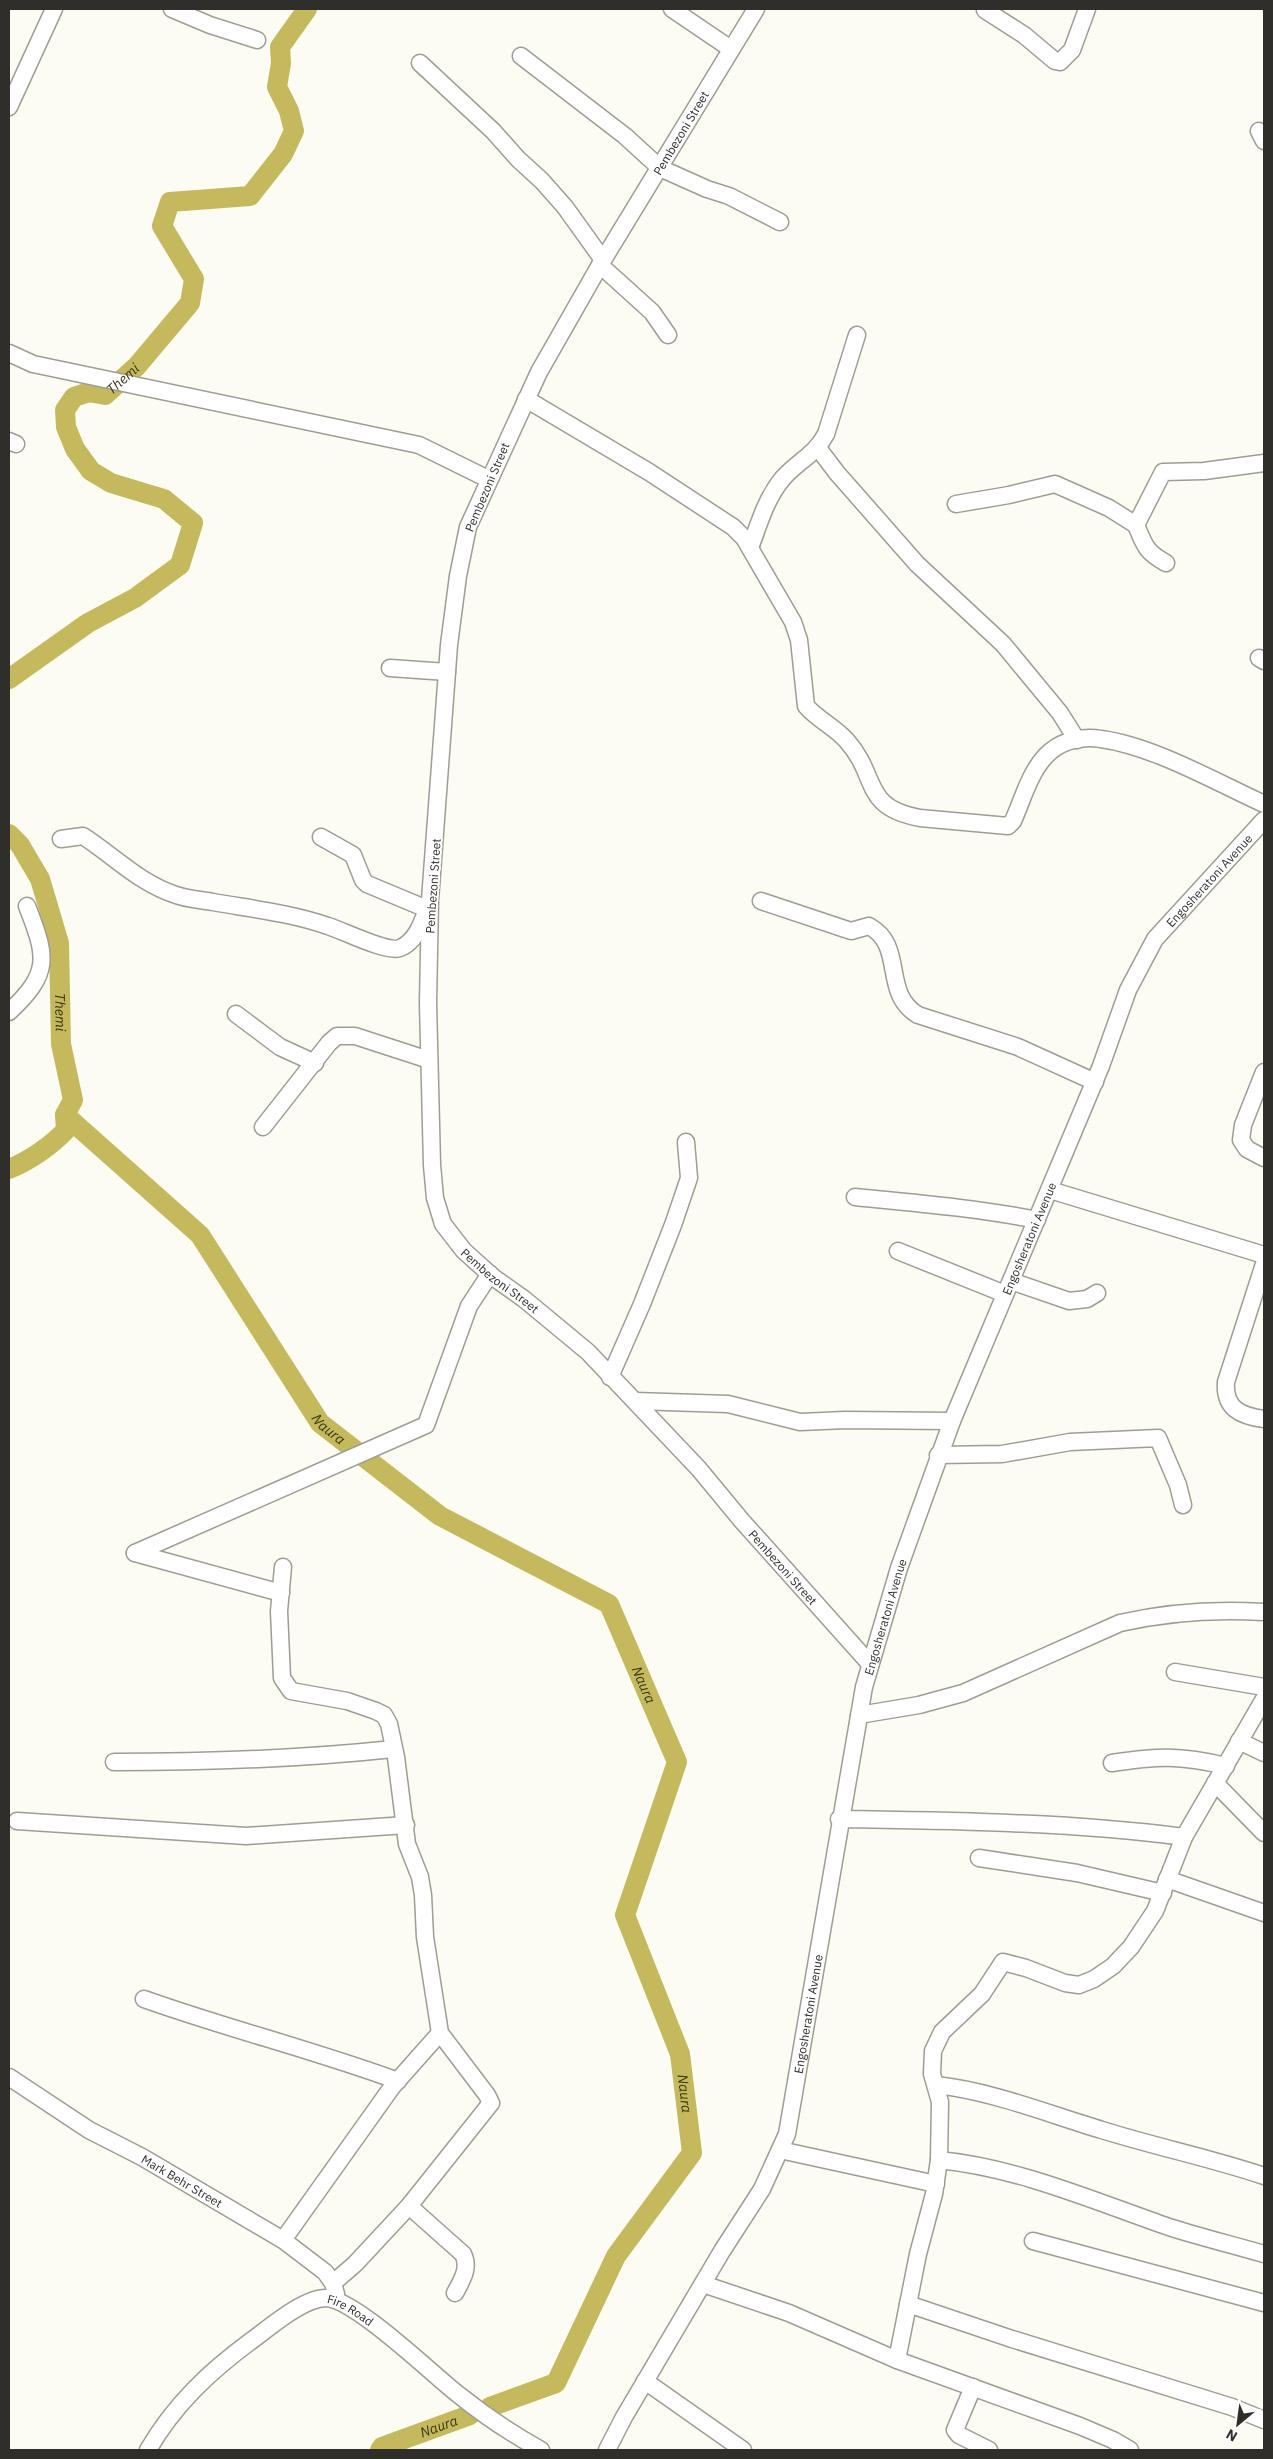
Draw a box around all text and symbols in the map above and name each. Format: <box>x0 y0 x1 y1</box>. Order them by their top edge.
street label: Pembezoni Street <box>650 88 712 178</box>
water label: Themi <box>102 359 143 399</box>
street label: Pembezoni Street <box>461 440 513 534</box>
street label: Engosheratoni Avenue <box>1163 830 1255 930</box>
street label: Pembezoni Street <box>422 838 444 934</box>
water label: Themi <box>51 993 70 1032</box>
street label: Engosheratoni Avenue <box>998 1180 1059 1297</box>
street label: Pembezoni Street <box>458 1245 542 1316</box>
water label: Naura <box>308 1411 349 1448</box>
street label: Pembezoni Street <box>746 1527 821 1608</box>
street label: Engosheratoni Avenue <box>860 1556 909 1677</box>
water label: Naura <box>628 1663 660 1706</box>
street label: Engosheratoni Avenue <box>790 1953 825 2075</box>
water label: Naura <box>674 2073 696 2114</box>
street label: Mark Behr Street <box>139 2151 225 2210</box>
street label: Fire Road <box>326 2291 377 2329</box>
north arrow <box>1213 2399 1263 2449</box>
water label: Naura <box>417 2411 460 2441</box>
text: N <box>1223 2425 1240 2446</box>

